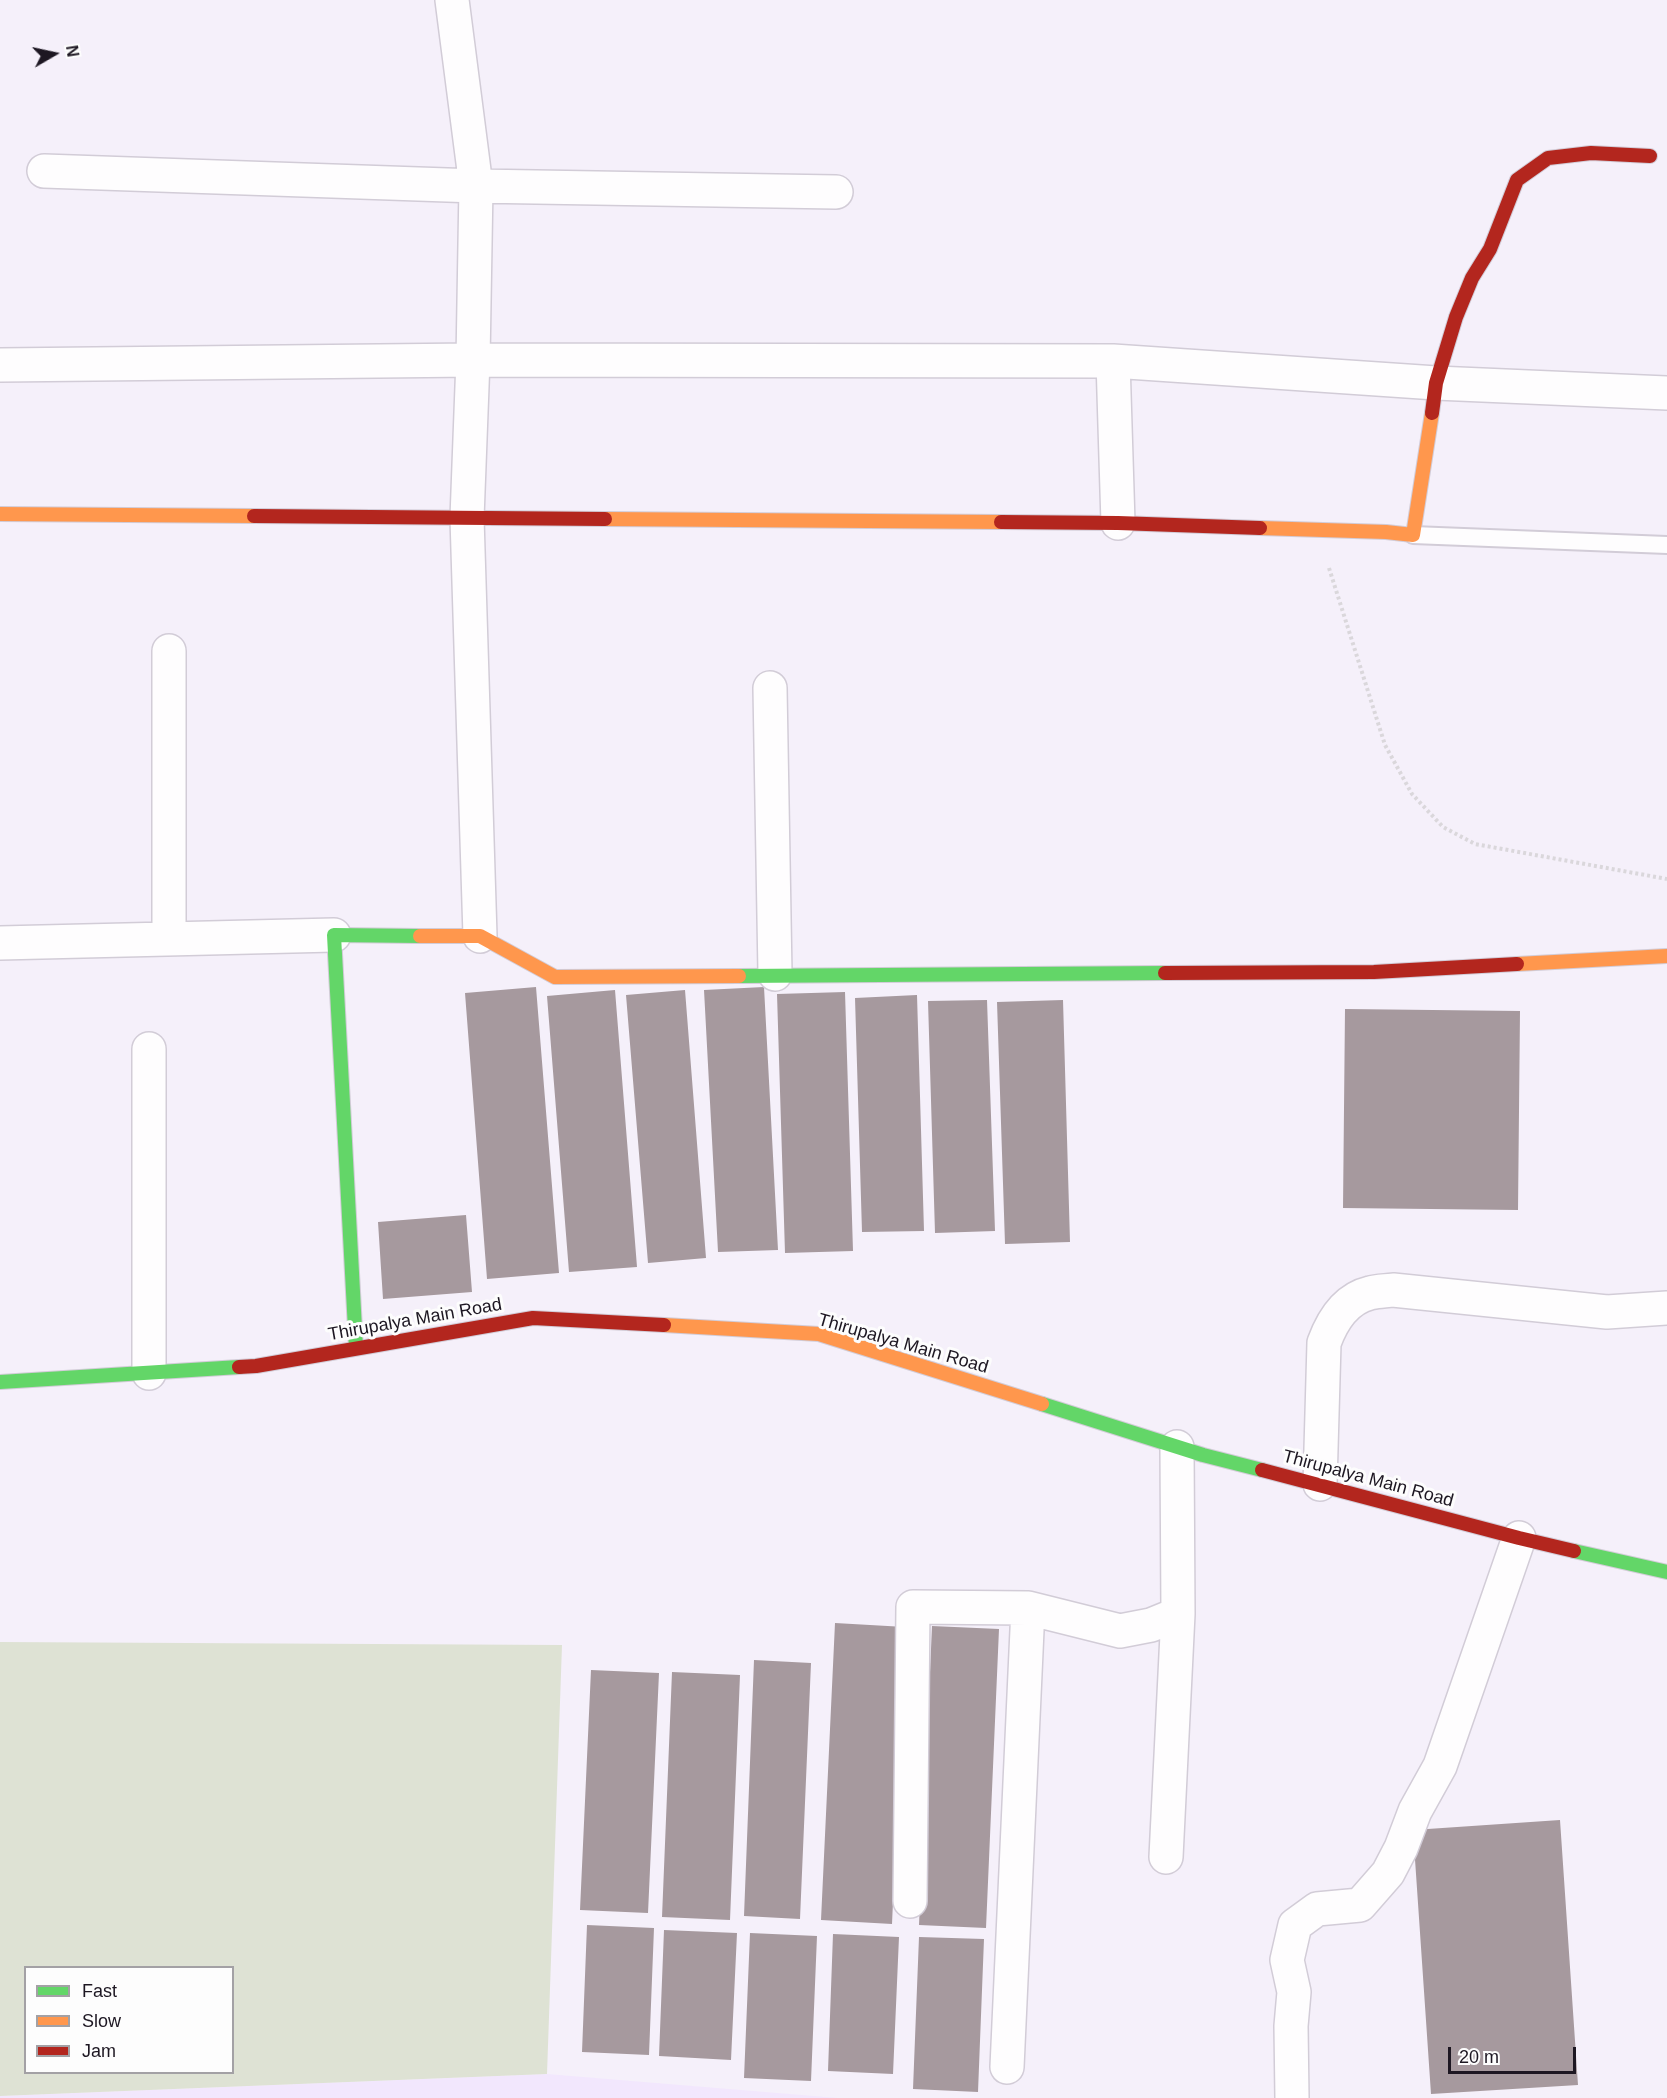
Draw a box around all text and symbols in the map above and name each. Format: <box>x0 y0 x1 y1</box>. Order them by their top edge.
north arrow <box>24 24 84 84</box>
text: N <box>63 44 82 58</box>
street label: Thirupalya Main Road <box>326 1294 504 1346</box>
street label: Thirupalya Main Road <box>815 1309 991 1379</box>
street label: Thirupalya Main Road <box>1280 1446 1456 1512</box>
legend <box>24 1966 234 2074</box>
text: Fast <box>82 1981 117 2001</box>
text: Slow <box>82 2011 121 2031</box>
scale bar <box>1451 2035 1578 2073</box>
text: Jam <box>82 2041 116 2061</box>
text: 20 m <box>1459 2047 1499 2067</box>

